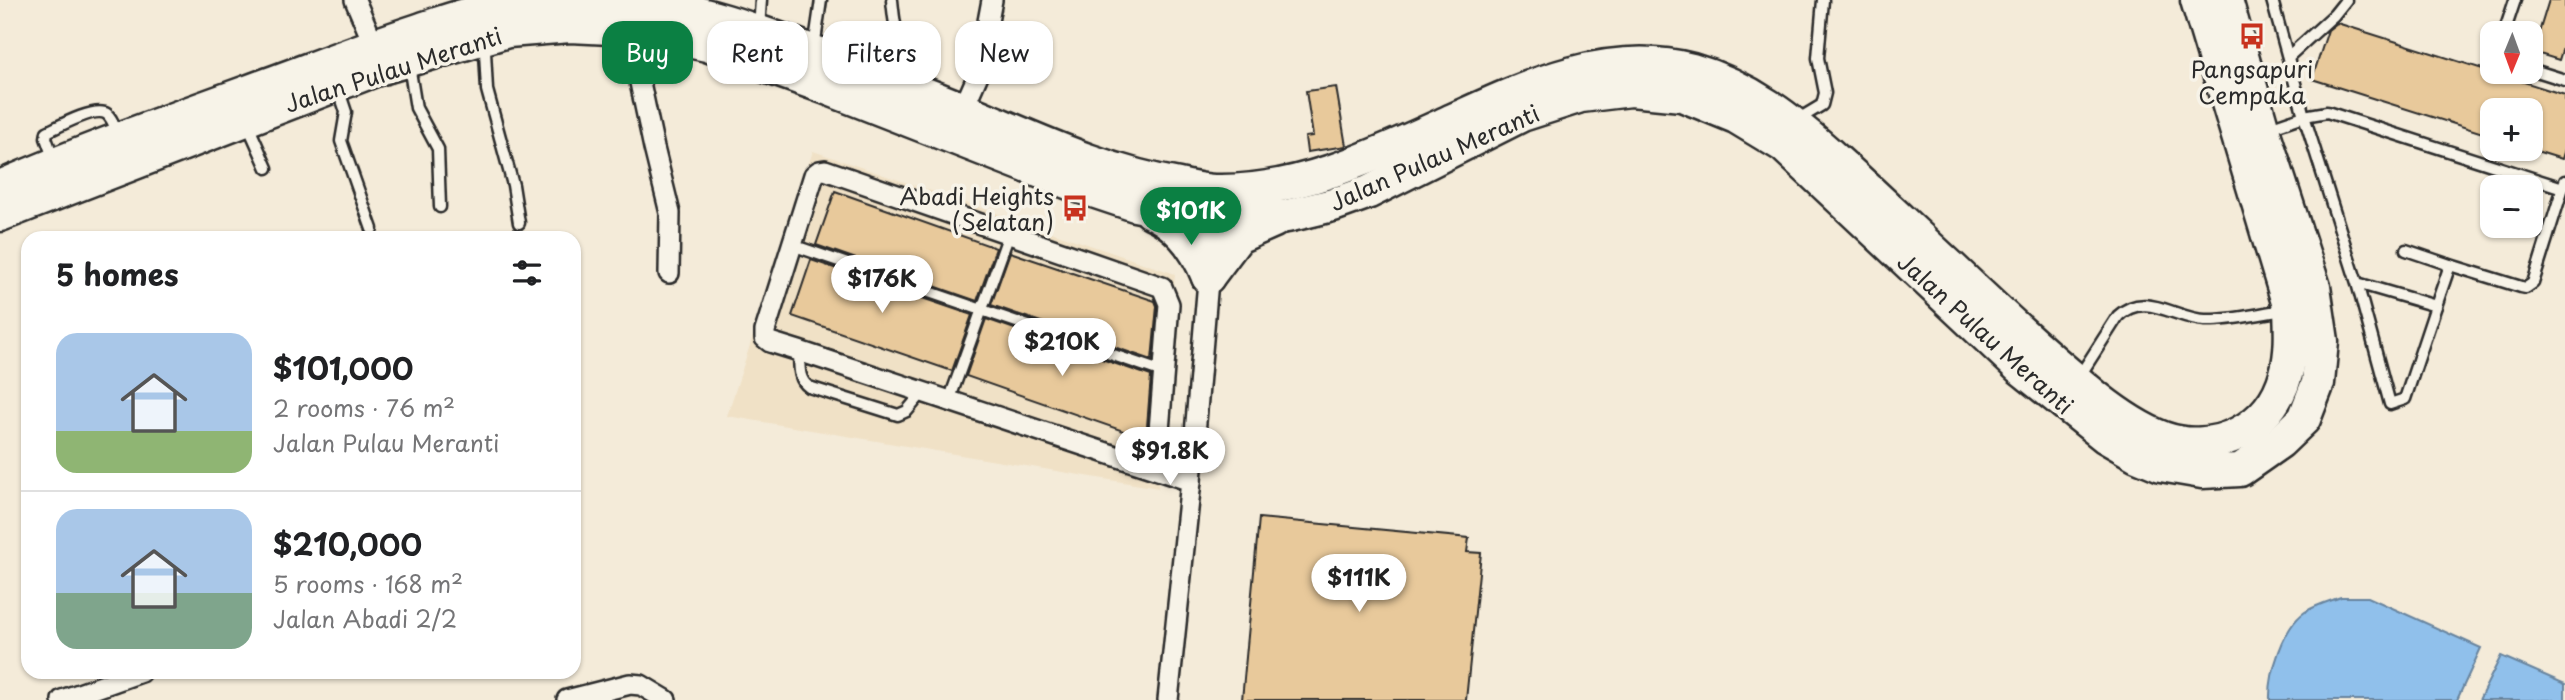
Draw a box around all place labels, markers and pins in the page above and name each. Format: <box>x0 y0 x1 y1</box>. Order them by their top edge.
bus stop icon: Pangsapuri Cempaka <box>2237 21 2267 51</box>
place label: Pangsapuri Cempaka <box>2191 51 2313 112</box>
place label: Abadi Heights (Selatan) <box>900 178 1054 239</box>
pin: $101K <box>1142 188 1240 247</box>
bus stop icon: Abadi Heights (Selatan) <box>1060 193 1090 223</box>
pin: $176K <box>833 256 931 315</box>
pin: $210K <box>1013 318 1111 378</box>
pin: $91.8K <box>1113 428 1227 487</box>
pin: $111K <box>1310 554 1408 614</box>

